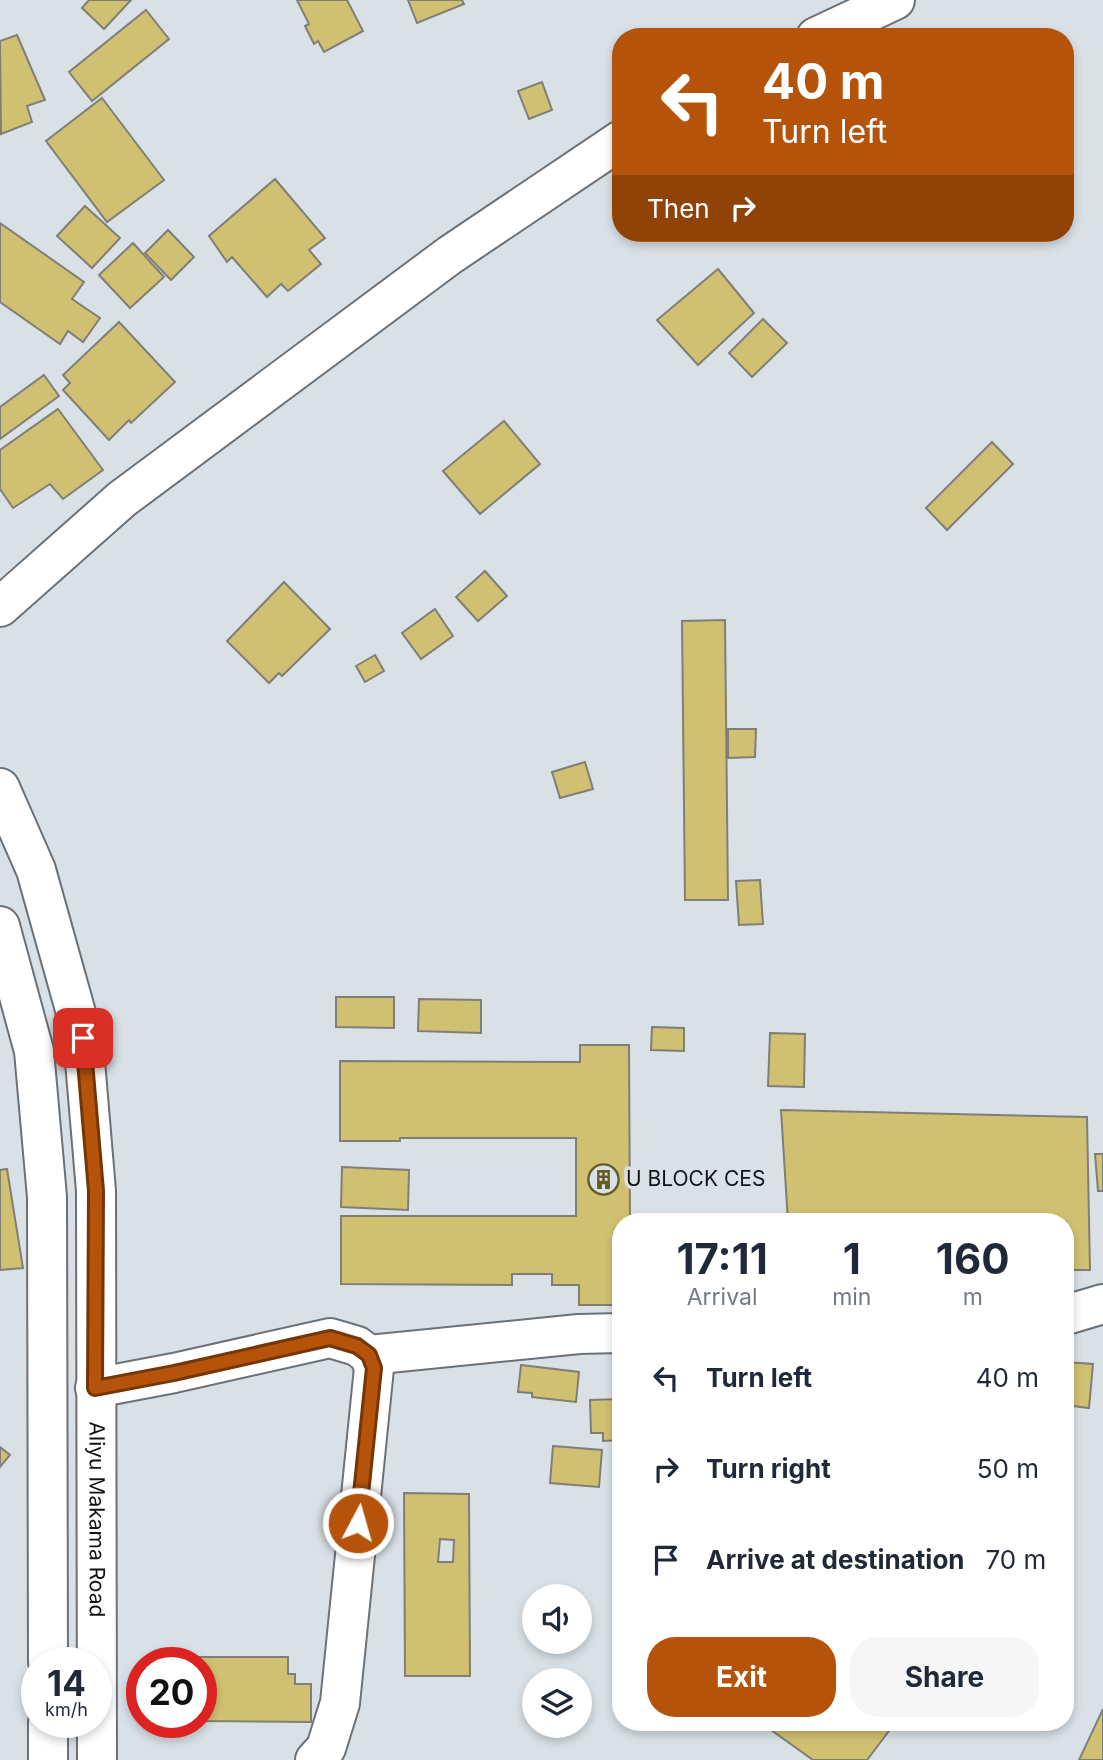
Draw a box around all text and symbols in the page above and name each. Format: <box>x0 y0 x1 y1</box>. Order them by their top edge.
text: 40 m <box>762 52 885 111</box>
icon: left <box>647 56 738 147</box>
text: Turn left <box>762 112 887 151</box>
icon: right <box>724 189 762 227</box>
text: Then <box>647 193 710 224</box>
pin <box>53 1008 113 1068</box>
icon: arrive <box>64 1019 102 1057</box>
building icon: U BLOCK CES <box>586 1162 620 1196</box>
place label: U BLOCK CES <box>626 1166 765 1191</box>
text: 17:11 <box>676 1233 768 1284</box>
text: 1 <box>843 1233 861 1284</box>
text: 160 <box>936 1233 1010 1284</box>
text: Arrival <box>687 1283 757 1311</box>
text: min <box>832 1283 871 1311</box>
text: m <box>963 1283 983 1311</box>
icon: left <box>647 1359 685 1397</box>
text: Turn left <box>706 1362 812 1393</box>
text: 40 m <box>976 1362 1039 1393</box>
street label: Aliyu Makama Road <box>84 1422 110 1617</box>
icon: right <box>647 1450 685 1488</box>
text: Turn right <box>706 1453 831 1484</box>
text: 50 m <box>977 1453 1039 1484</box>
position arrow <box>321 1486 395 1560</box>
icon: arrive <box>647 1541 685 1579</box>
text: Arrive at destination <box>706 1544 965 1575</box>
text: 70 m <box>986 1544 1046 1575</box>
map controls <box>522 1584 592 1738</box>
button: sound <box>522 1584 592 1654</box>
button: Exit <box>647 1637 836 1717</box>
button: Share <box>850 1637 1039 1717</box>
speed limit sign: 20 <box>126 1647 217 1738</box>
text: 14 <box>47 1662 86 1704</box>
button: layers <box>522 1668 592 1738</box>
text: km/h <box>45 1699 88 1720</box>

